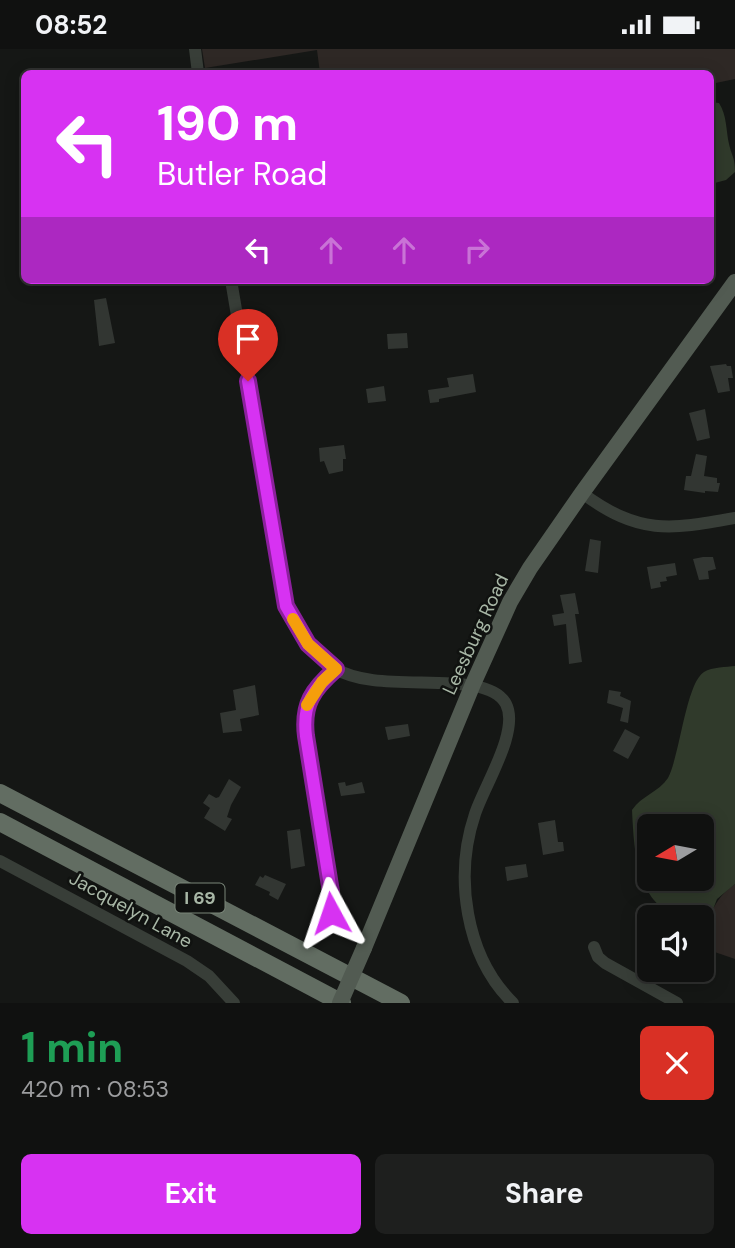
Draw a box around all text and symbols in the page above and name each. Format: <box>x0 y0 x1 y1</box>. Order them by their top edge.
text: 08:52 <box>35 8 107 42</box>
text: 190 m <box>157 91 298 155</box>
icon: left <box>42 98 133 189</box>
text: Butler Road <box>157 153 327 195</box>
icon: left <box>239 231 277 269</box>
icon: ahead <box>312 231 350 269</box>
icon: ahead <box>385 231 423 269</box>
icon: right <box>458 231 496 269</box>
pin <box>218 309 278 381</box>
icon: arrive <box>229 320 267 358</box>
street label: Leesburg Road <box>437 570 514 699</box>
north arrow <box>637 814 714 891</box>
map controls <box>637 814 714 982</box>
street label: Jacquelyn Lane <box>65 865 197 954</box>
position arrow <box>294 876 368 950</box>
road number: I 69 <box>176 883 224 913</box>
button: sound <box>637 905 714 982</box>
text: 1 min <box>21 1020 123 1075</box>
button: close <box>640 1026 714 1100</box>
text: 420 m · 08:53 <box>21 1074 169 1104</box>
button: Exit <box>21 1154 361 1234</box>
button: Share <box>375 1154 714 1234</box>

